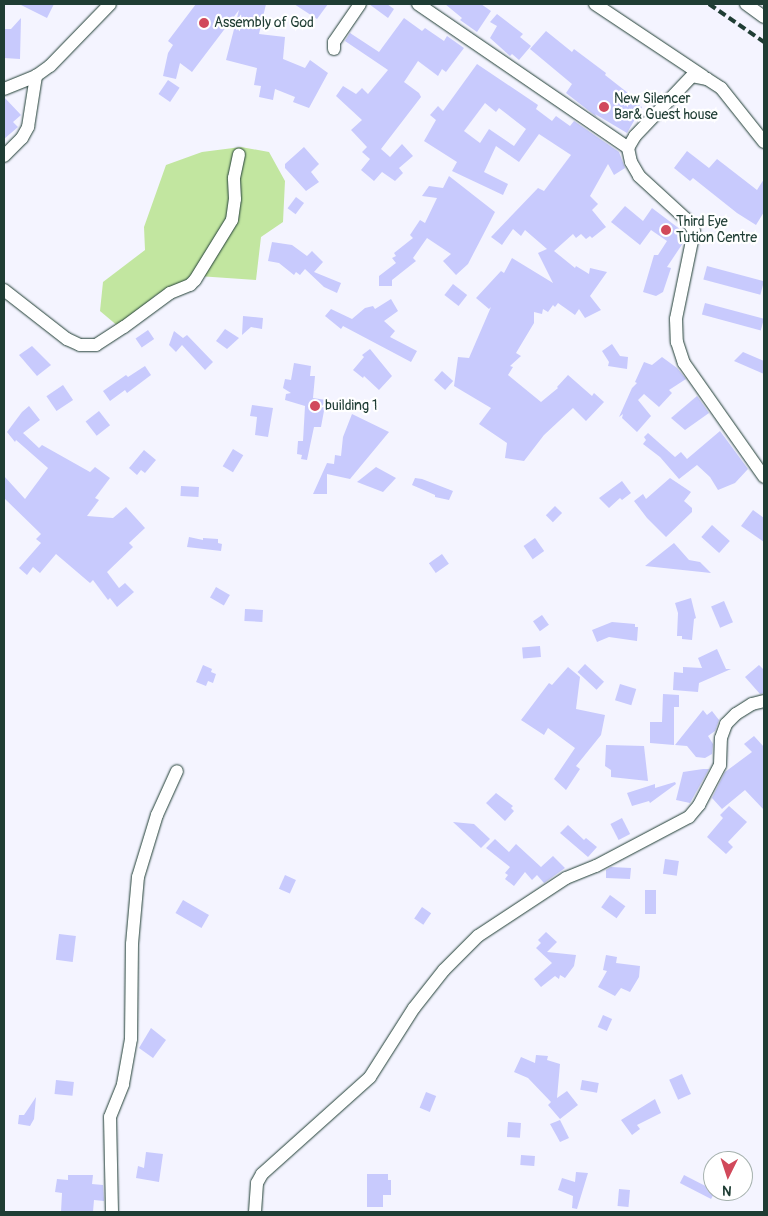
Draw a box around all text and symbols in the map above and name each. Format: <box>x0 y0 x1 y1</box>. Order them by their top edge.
place label: Assembly of God <box>214 15 314 31</box>
marker: Assembly of God <box>198 17 210 29</box>
place label: New Silencer Bar& Guest house <box>614 91 718 124</box>
marker: New Silencer Bar& Guest house <box>598 101 610 113</box>
place label: Third Eye Tution Centre <box>676 214 757 246</box>
marker: Third Eye Tution Centre <box>660 224 672 236</box>
place label: building 1 <box>325 398 377 414</box>
marker: building 1 <box>309 400 321 412</box>
north arrow <box>703 1151 753 1201</box>
text: N <box>722 1182 732 1199</box>

